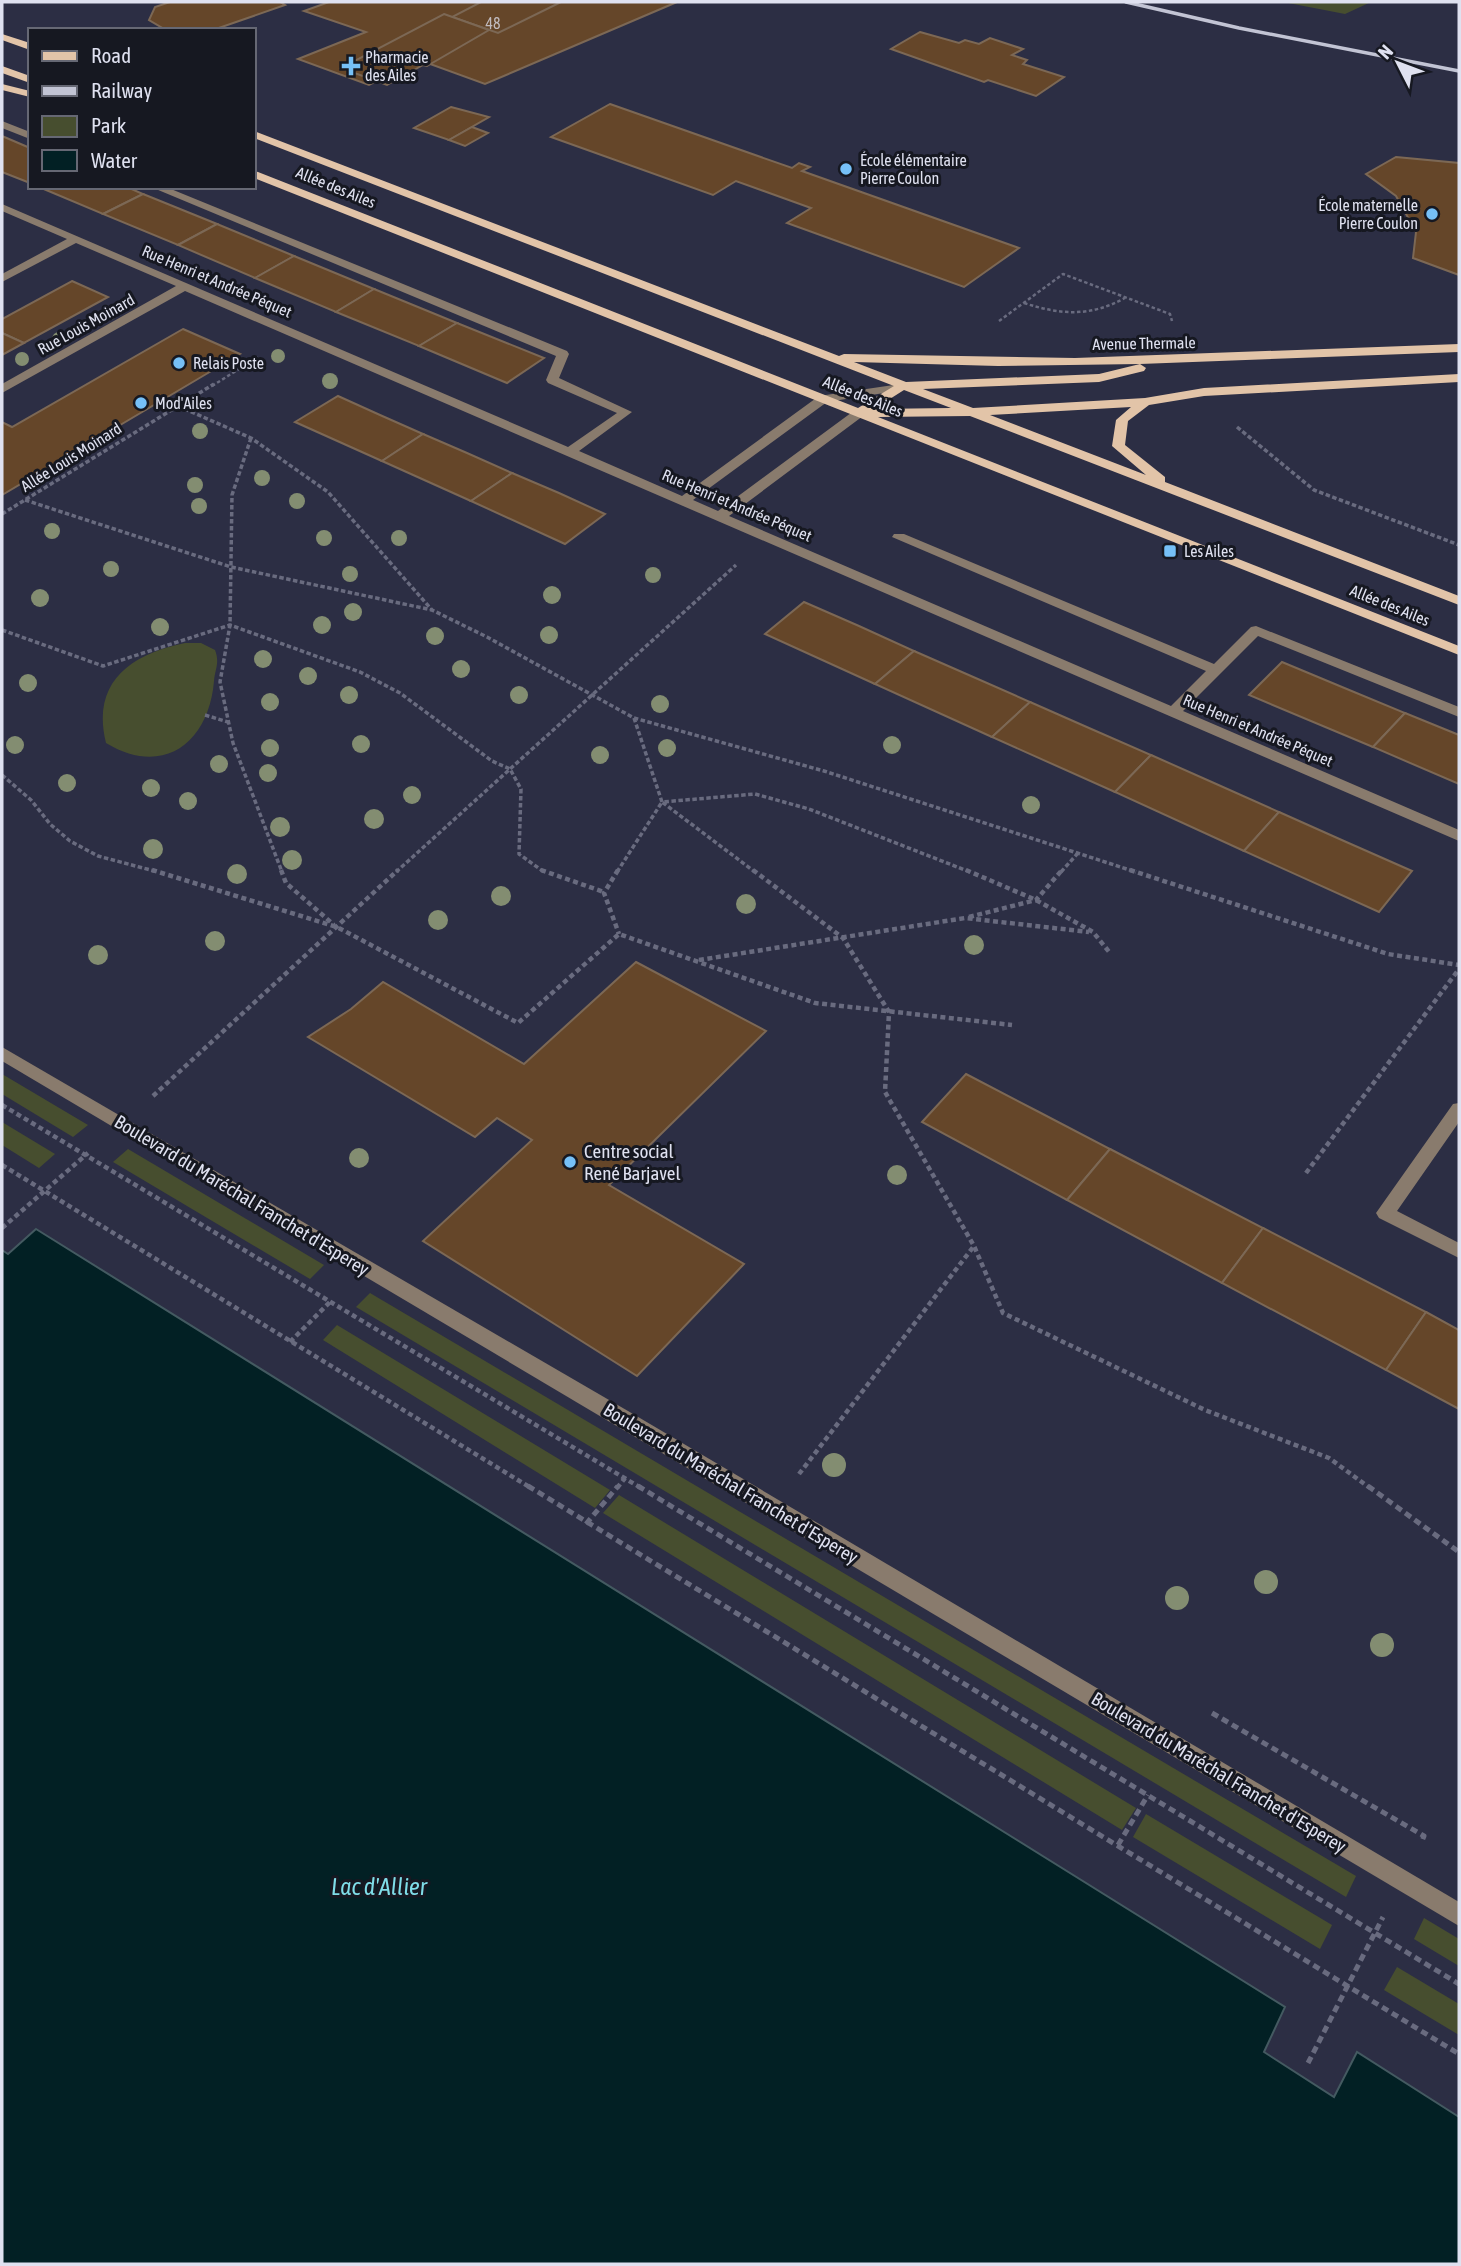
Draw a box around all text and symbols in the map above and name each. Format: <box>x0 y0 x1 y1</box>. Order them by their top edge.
house number: 48 <box>485 14 501 32</box>
legend <box>28 28 256 189</box>
north arrow <box>1363 28 1433 98</box>
text: N <box>1373 40 1397 63</box>
text: Road <box>91 43 131 67</box>
place label: Pharmacie des Ailes <box>365 48 429 84</box>
marker: Pharmacie des Ailes <box>343 58 359 74</box>
text: Railway <box>91 78 153 102</box>
text: Park <box>91 113 126 137</box>
text: Water <box>91 148 138 172</box>
place label: École élémentaire Pierre Coulon <box>860 151 967 187</box>
marker: École élémentaire Pierre Coulon <box>838 161 854 177</box>
street label: Allée des Ailes <box>294 163 379 211</box>
place label: École maternelle Pierre Coulon <box>1318 196 1418 232</box>
marker: École maternelle Pierre Coulon <box>1424 206 1440 222</box>
street label: Rue Henri et Andrée Péquet <box>139 241 295 322</box>
street label: Rue Louis Moinard <box>35 290 137 358</box>
street label: Avenue Thermale <box>1092 333 1196 353</box>
place label: Relais Poste <box>193 354 264 372</box>
marker: Relais Poste <box>171 355 187 371</box>
street label: Allée des Ailes <box>821 372 906 420</box>
place label: Mod'Ailes <box>155 394 212 412</box>
marker: Mod'Ailes <box>133 395 149 411</box>
street label: Allée Louis Moinard <box>17 419 125 495</box>
street label: Rue Henri et Andrée Péquet <box>659 465 815 546</box>
place label: Les Ailes <box>1184 542 1234 560</box>
marker: Les Ailes <box>1162 543 1178 559</box>
street label: Allée des Ailes <box>1348 581 1433 629</box>
street label: Rue Henri et Andrée Péquet <box>1180 690 1336 771</box>
street label: Boulevard du Maréchal Franchet d'Esperey <box>111 1110 373 1280</box>
place label: Centre social René Barjavel <box>584 1140 681 1184</box>
marker: Centre social René Barjavel <box>562 1154 578 1170</box>
street label: Boulevard du Maréchal Franchet d'Esperey <box>600 1398 862 1568</box>
street label: Boulevard du Maréchal Franchet d'Esperey <box>1088 1687 1350 1857</box>
water label: Lac d'Allier <box>331 1873 428 1900</box>

